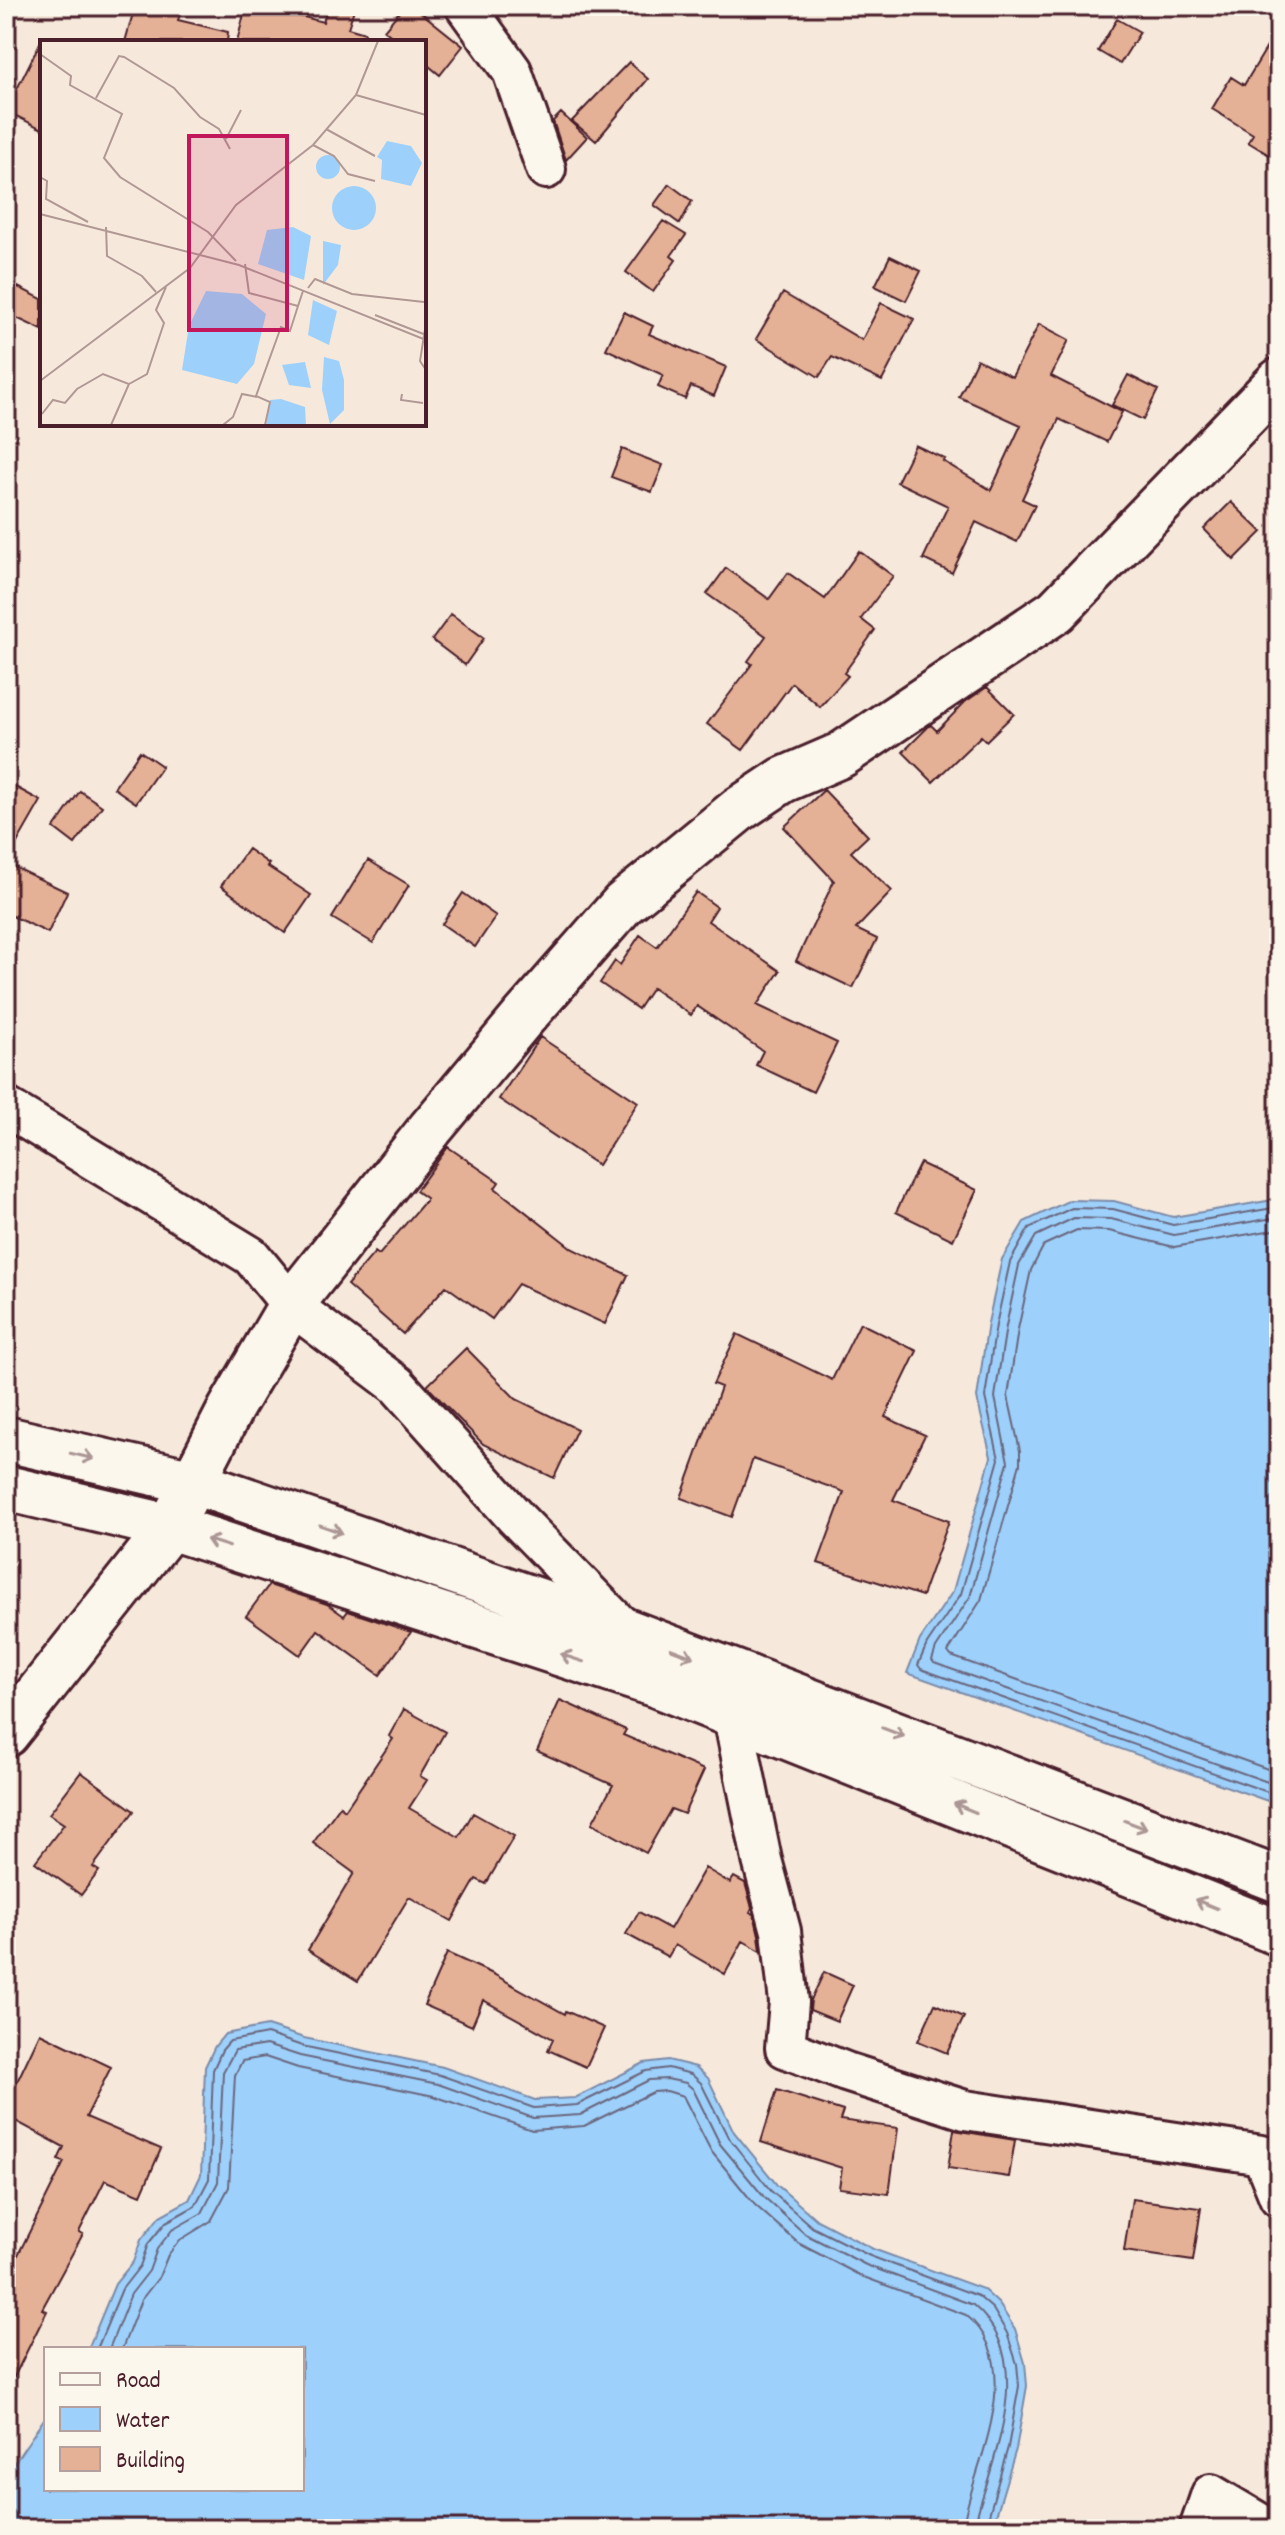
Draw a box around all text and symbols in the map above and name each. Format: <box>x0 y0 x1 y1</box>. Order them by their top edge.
inset map <box>40 40 426 426</box>
one-way arrow <box>69 1449 94 1464</box>
one-way arrow <box>318 1523 343 1538</box>
one-way arrow <box>206 1534 231 1549</box>
one-way arrow <box>669 1647 694 1661</box>
one-way arrow <box>560 1650 585 1664</box>
one-way arrow <box>880 1726 905 1740</box>
one-way arrow <box>953 1800 978 1814</box>
one-way arrow <box>1123 1819 1147 1833</box>
one-way arrow <box>1195 1896 1219 1910</box>
legend <box>44 2347 304 2491</box>
text: Road <box>116 2365 161 2399</box>
text: Water <box>116 2405 169 2439</box>
text: Building <box>116 2445 185 2479</box>

